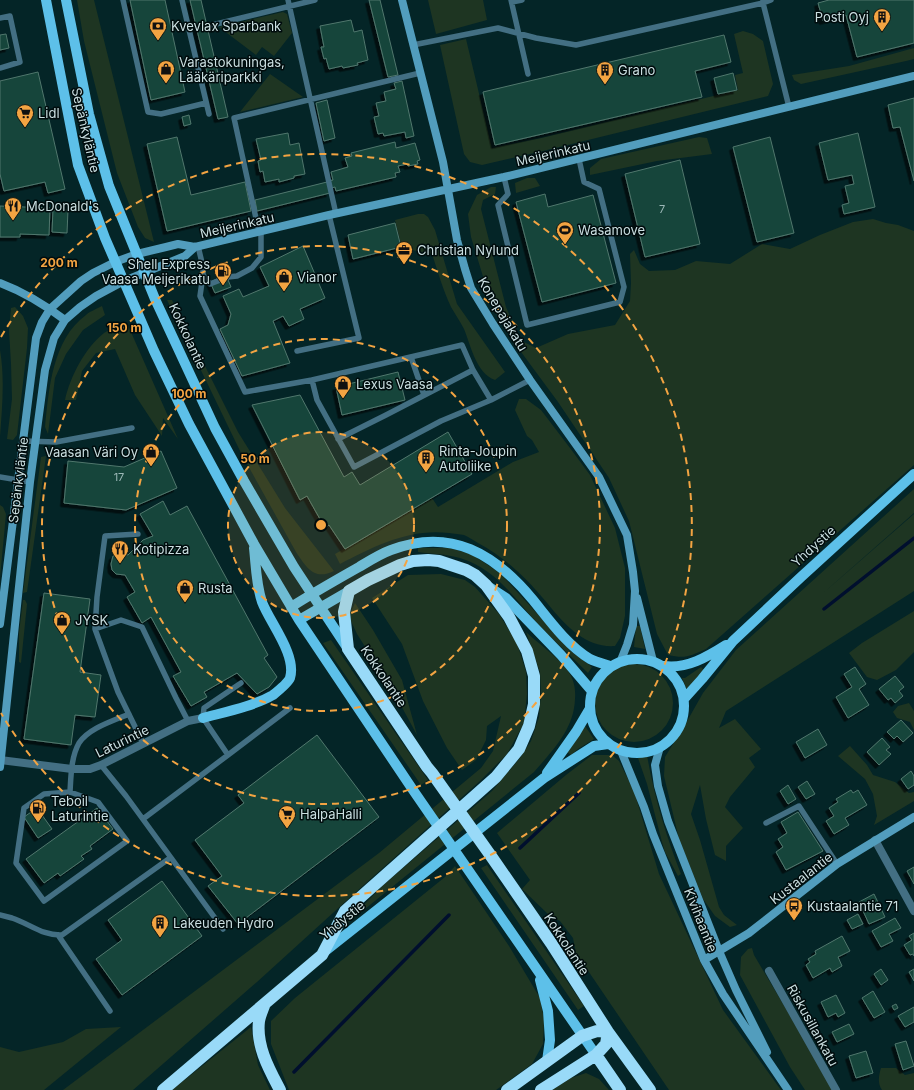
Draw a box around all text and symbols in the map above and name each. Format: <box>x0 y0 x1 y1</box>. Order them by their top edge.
building icon: Posti Oyj <box>872 7 892 32</box>
place label: Posti Oyj <box>815 9 869 25</box>
bank icon: Kvevlax Sparbank <box>148 16 168 41</box>
place label: Kvevlax Sparbank <box>171 18 281 34</box>
place label: Varastokuningas, Lääkäriparkki <box>179 54 285 85</box>
shop icon: Varastokuningas, Lääkäriparkki <box>156 59 176 84</box>
building icon: Grano <box>595 60 615 85</box>
place label: Grano <box>618 62 656 78</box>
street label: Sepänkyläntie <box>68 86 104 174</box>
supermarket icon: Lidl <box>15 103 35 128</box>
place label: Lidl <box>38 105 60 121</box>
street label: Meijerinkatu <box>514 137 592 169</box>
restaurant icon: McDonald's <box>3 196 23 221</box>
place label: McDonald's <box>26 198 99 214</box>
house number: 7 <box>659 202 665 216</box>
street label: Meijerinkatu <box>198 209 276 241</box>
sports icon: Wasamove <box>555 220 575 245</box>
place label: Wasamove <box>578 222 645 238</box>
office icon: Christian Nylund <box>394 240 414 265</box>
place label: Christian Nylund <box>417 242 519 258</box>
text: 200 m <box>40 255 78 270</box>
place label: Shell Express Vaasa Meijerikatu <box>101 256 210 287</box>
fuel station icon: Shell Express Vaasa Meijerikatu <box>213 261 233 286</box>
shop icon: Vianor <box>274 267 294 292</box>
place label: Vianor <box>297 269 337 285</box>
street label: Konepajakatu <box>475 274 531 354</box>
street label: Kokkolantie <box>166 300 210 372</box>
text: 150 m <box>107 320 141 335</box>
shop icon: Lexus Vaasa <box>333 374 353 399</box>
place label: Lexus Vaasa <box>356 376 433 392</box>
text: 100 m <box>171 386 207 401</box>
street label: Sepänkyläntie <box>5 436 31 524</box>
shop icon: Vaasan Väri Oy <box>141 442 161 467</box>
place label: Rinta-Joupin Autoliike <box>439 443 517 474</box>
place label: Vaasan Väri Oy <box>45 444 138 460</box>
building icon: Rinta-Joupin Autoliike <box>416 448 436 473</box>
text: 50 m <box>240 451 270 466</box>
house number: 17 <box>114 470 124 484</box>
centre of rings <box>314 518 328 532</box>
street label: Yhdystie <box>788 522 838 570</box>
restaurant icon: Kotipizza <box>110 539 130 564</box>
place label: Kotipizza <box>133 541 189 557</box>
shop icon: Rusta <box>175 578 195 603</box>
place label: Rusta <box>198 580 233 596</box>
shop icon: JYSK <box>52 610 72 635</box>
place label: JYSK <box>75 612 109 628</box>
street label: Kokkolantie <box>358 642 410 710</box>
street label: Laturintie <box>93 721 151 761</box>
place label: Teboil Laturintie <box>51 793 109 824</box>
fuel station icon: Teboil Laturintie <box>28 798 48 823</box>
supermarket icon: HalpaHalli <box>277 804 297 829</box>
place label: HalpaHalli <box>300 806 362 822</box>
street label: Kustaalantie <box>767 849 835 907</box>
street label: Kivihaantie <box>681 886 721 954</box>
bus stop icon: Kustaalantie 71 <box>784 896 804 921</box>
street label: Yhdystie <box>316 897 368 943</box>
place label: Kustaalantie 71 <box>807 898 898 914</box>
street label: Kokkolantie <box>541 910 593 978</box>
building icon: Lakeuden Hydro <box>150 913 170 938</box>
place label: Lakeuden Hydro <box>173 915 274 931</box>
street label: Riskusillankatu <box>784 981 842 1069</box>

